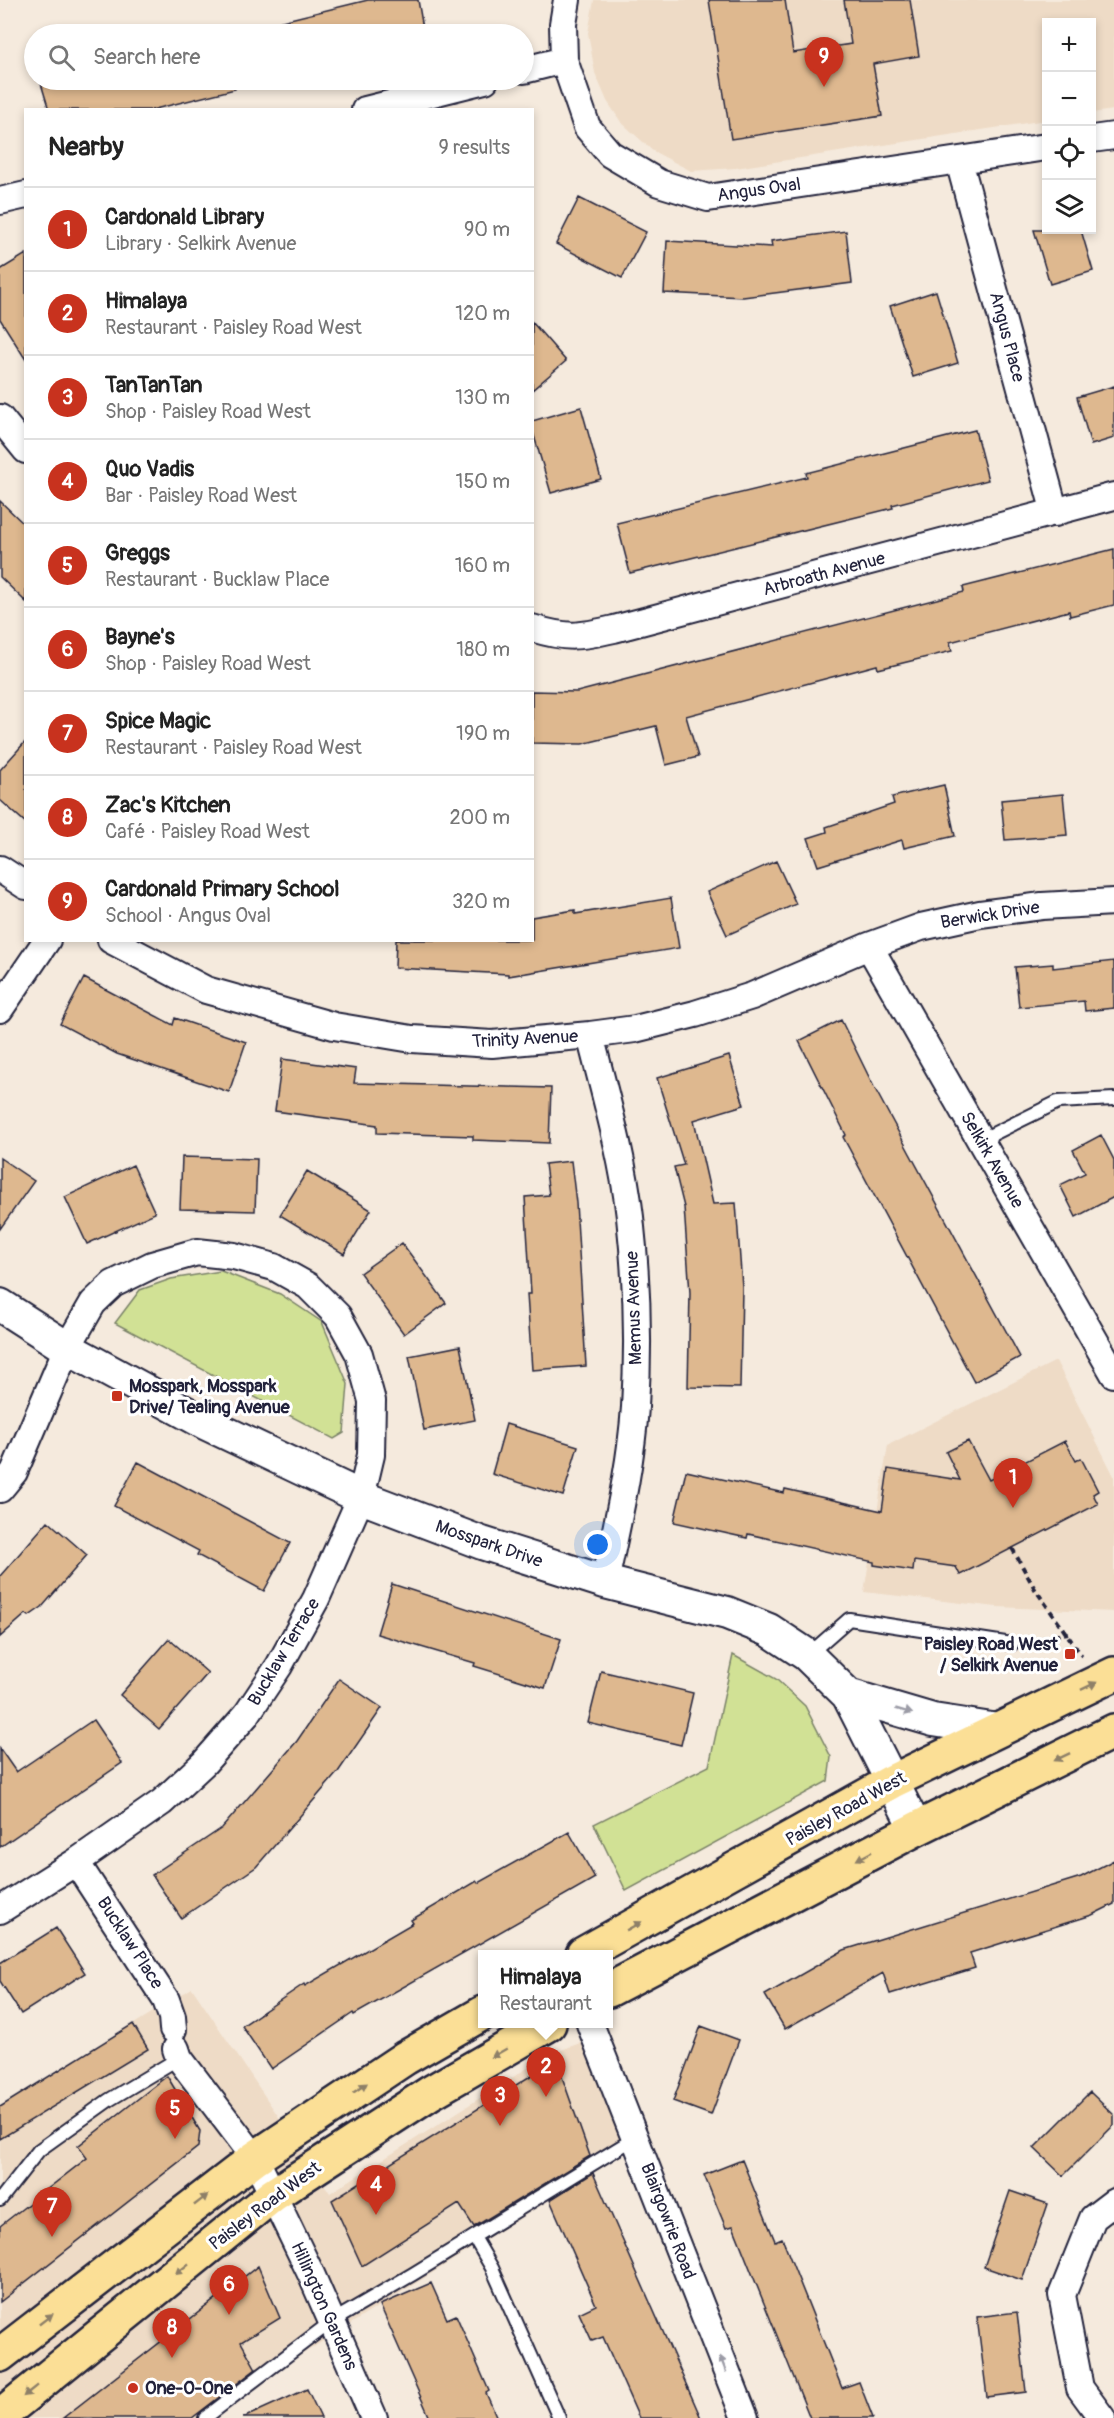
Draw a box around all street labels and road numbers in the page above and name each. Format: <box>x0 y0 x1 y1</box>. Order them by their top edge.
street label: Angus Oval <box>716 173 802 207</box>
street label: Angus Place <box>984 289 1030 385</box>
street label: Arbroath Avenue <box>760 547 888 601</box>
street label: Berwick Drive <box>939 896 1041 934</box>
street label: Trinity Avenue <box>471 1025 579 1053</box>
street label: Selkirk Avenue <box>955 1108 1029 1212</box>
street label: Memus Avenue <box>621 1251 647 1365</box>
street label: Mosspark Drive <box>432 1515 546 1573</box>
street label: Bucklaw Terrace <box>243 1594 325 1710</box>
street label: Paisley Road West <box>782 1766 911 1852</box>
street label: Bucklaw Place <box>92 1893 168 1993</box>
street label: Paisley Road West <box>204 2156 326 2256</box>
street label: Blairgowrie Road <box>635 2160 701 2282</box>
street label: Hillington Gardens <box>285 2238 363 2374</box>

